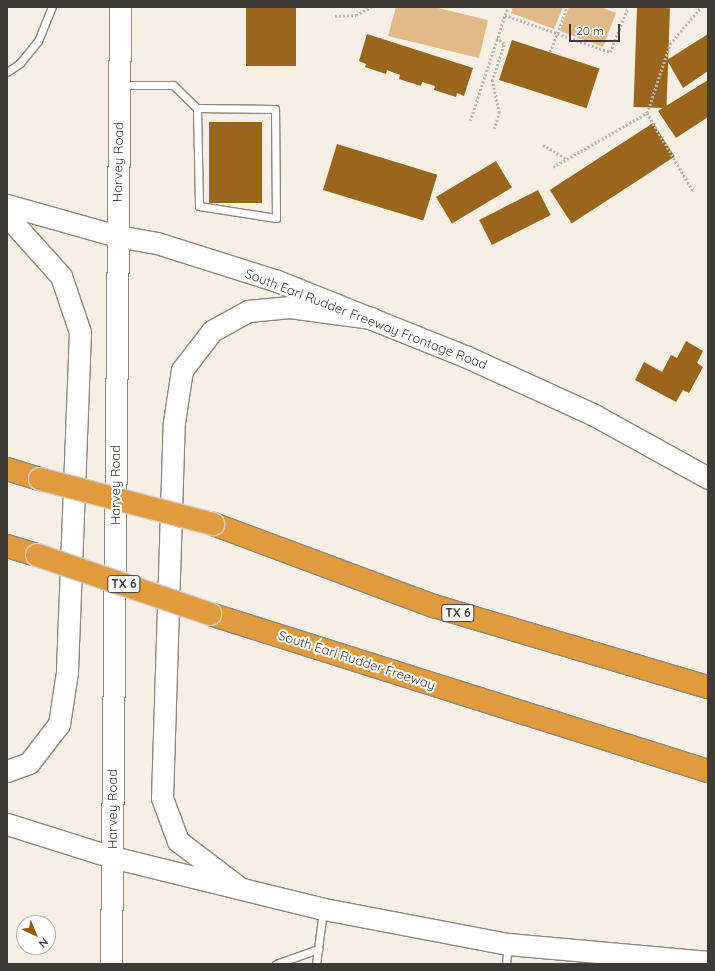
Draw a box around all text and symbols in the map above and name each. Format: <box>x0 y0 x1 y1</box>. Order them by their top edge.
scale bar <box>571 16 622 42</box>
text: 20 m <box>576 23 604 38</box>
street label: Harvey Road <box>110 122 126 202</box>
street label: South Earl Rudder Freeway Frontage Road <box>243 265 489 373</box>
street label: Harvey Road <box>107 445 123 525</box>
road number: TX 6 <box>107 574 141 594</box>
road number: TX 6 <box>441 603 475 623</box>
street label: South Earl Rudder Freeway <box>277 627 437 693</box>
street label: Harvey Road <box>104 769 120 849</box>
north arrow <box>16 915 56 955</box>
text: N <box>36 935 51 951</box>

